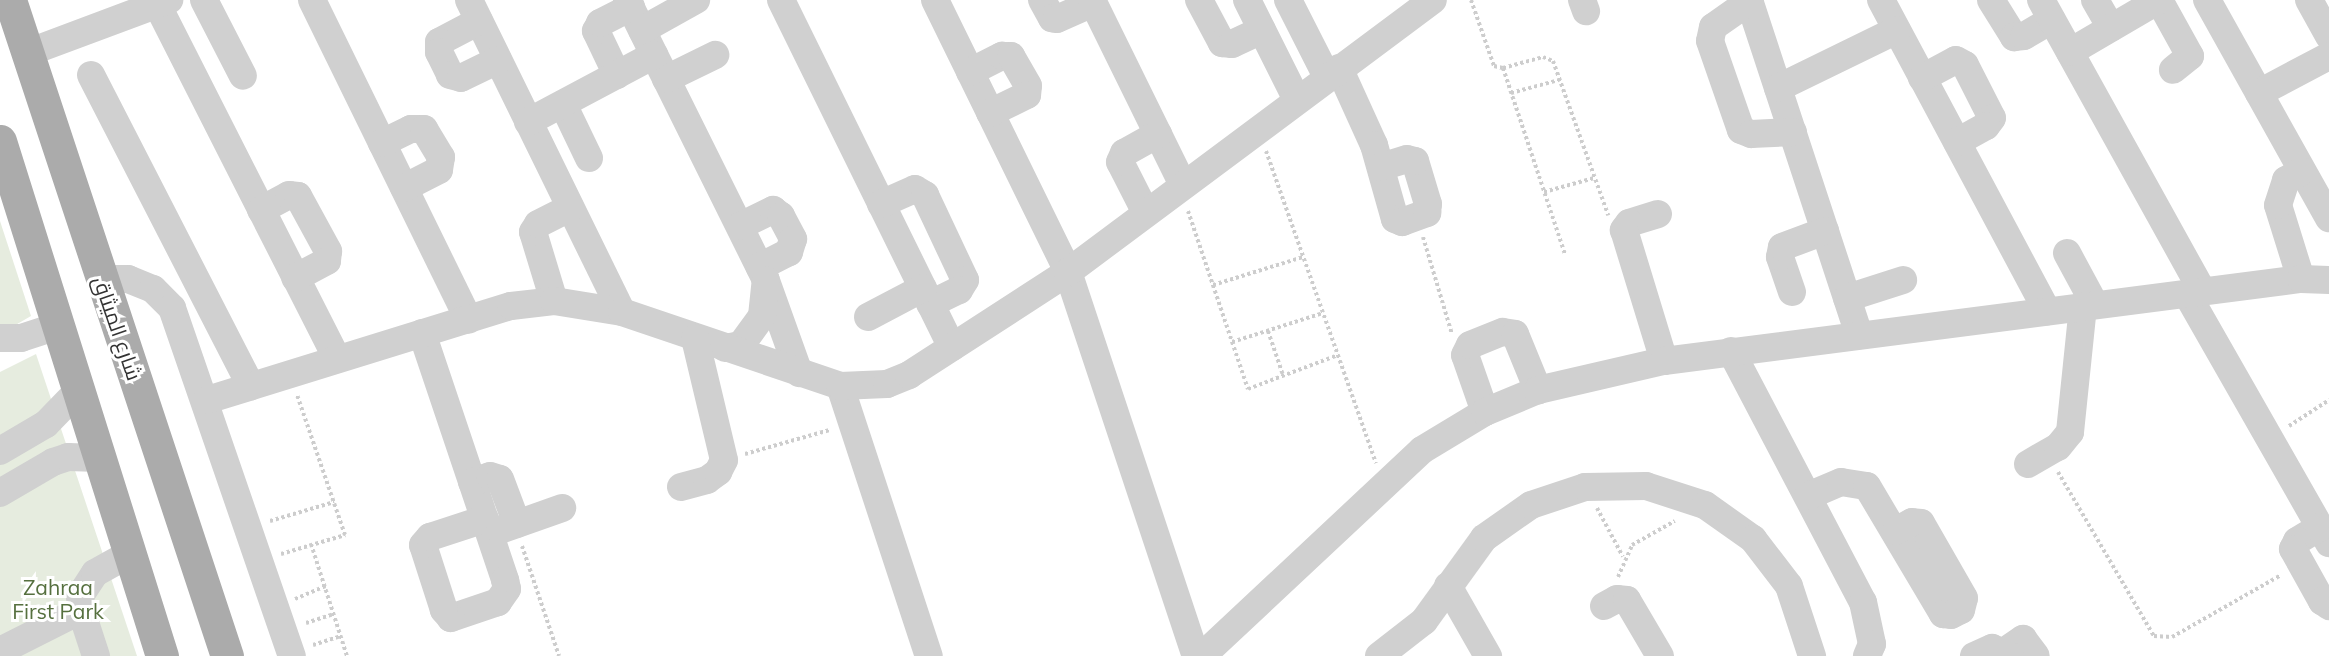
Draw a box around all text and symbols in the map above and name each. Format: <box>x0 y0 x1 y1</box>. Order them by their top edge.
street label: شارع الميثاق <box>88 273 148 383</box>
park label: Zahraa First Park <box>12 574 104 624</box>

